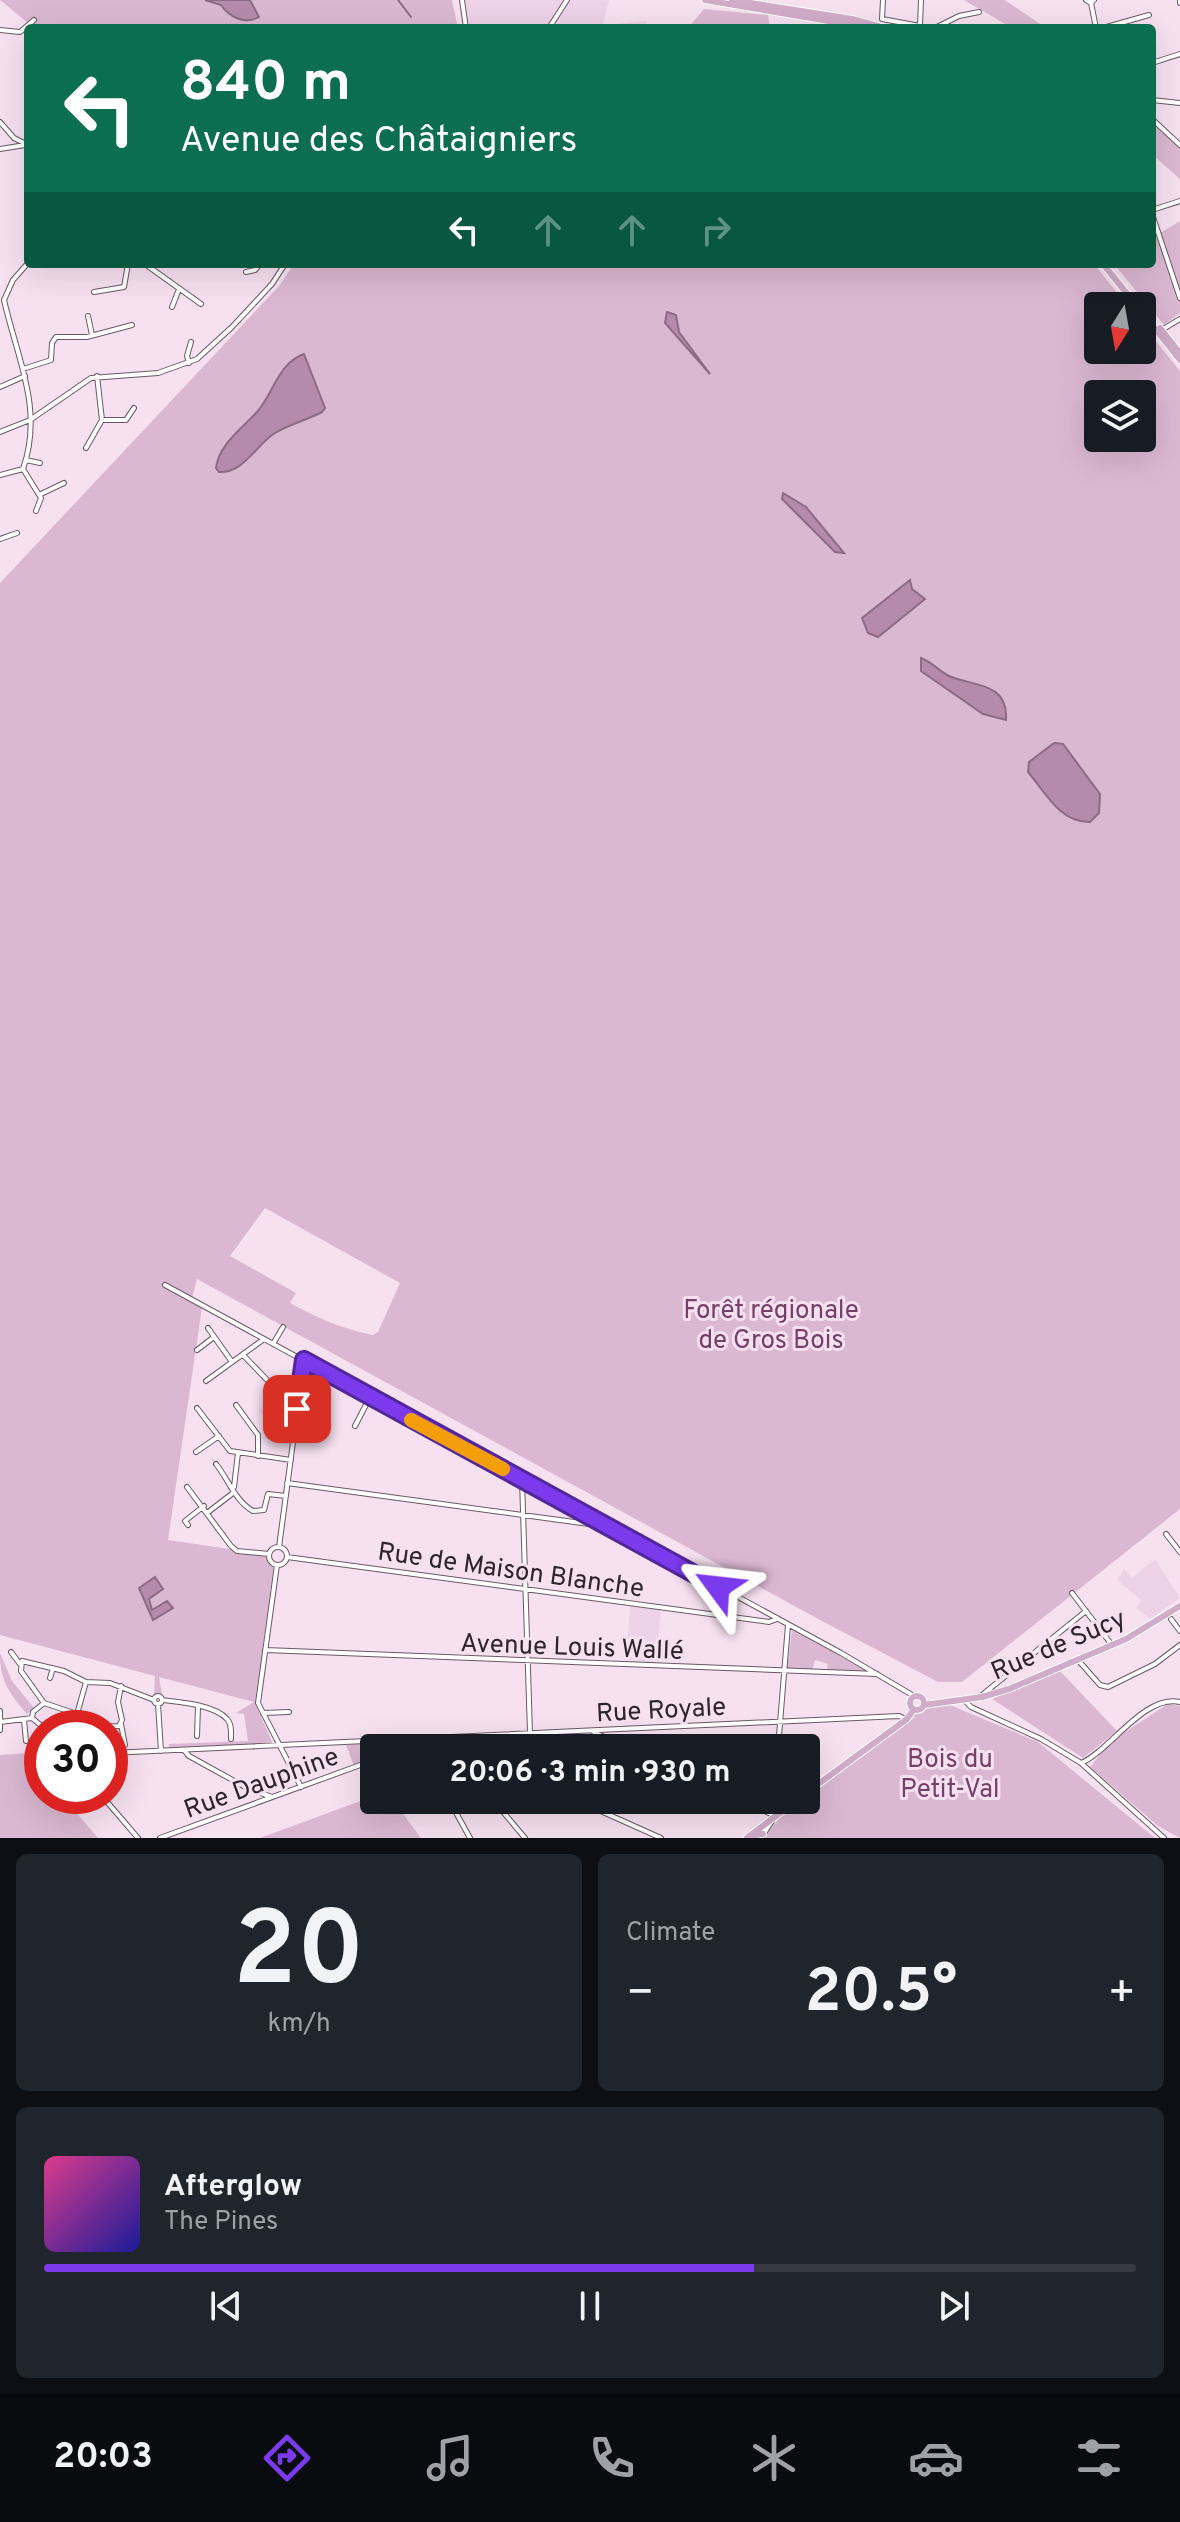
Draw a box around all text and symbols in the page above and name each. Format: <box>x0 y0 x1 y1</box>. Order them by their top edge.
text: 840 m <box>180 50 351 120</box>
icon: left <box>48 56 152 160</box>
text: Avenue des Châtaigniers <box>180 119 577 165</box>
icon: left <box>442 208 486 252</box>
icon: ahead <box>526 208 570 252</box>
icon: ahead <box>610 208 654 252</box>
icon: right <box>694 208 738 252</box>
north arrow <box>1084 292 1156 364</box>
map controls <box>1084 292 1156 452</box>
button: layers <box>1084 380 1156 452</box>
park label: Forêt régionale de Gros Bois <box>683 1295 859 1358</box>
pin <box>263 1375 331 1443</box>
icon: arrive <box>275 1387 319 1431</box>
street label: Rue de Maison Blanche <box>375 1536 646 1607</box>
position arrow <box>676 1545 760 1629</box>
street label: Rue de Sucy <box>987 1603 1131 1689</box>
street label: Avenue Louis Wallé <box>460 1628 684 1669</box>
street label: Rue Royale <box>595 1692 727 1731</box>
speed limit sign: 30 <box>24 1710 128 1814</box>
street label: Rue Dauphine <box>180 1741 344 1828</box>
park label: Bois du Petit-Val <box>900 1744 1000 1807</box>
text: 20:06 · 3 min · 930 m <box>450 1755 731 1792</box>
text: 20 <box>233 1890 365 2022</box>
text: Climate <box>626 1917 715 1950</box>
text: 20.5° <box>805 1957 957 2033</box>
text: − <box>626 1967 654 2023</box>
text: + <box>1108 1967 1136 2023</box>
text: km/h <box>267 2008 331 2041</box>
text: Afterglow <box>164 2169 302 2206</box>
text: The Pines <box>164 2206 278 2239</box>
icon: previous <box>204 2284 248 2328</box>
icon: pause <box>568 2284 612 2328</box>
icon: next <box>932 2284 976 2328</box>
icon: directions <box>259 2430 315 2486</box>
icon: music <box>422 2430 478 2486</box>
icon: phone <box>584 2430 640 2486</box>
icon: climate <box>746 2430 802 2486</box>
icon: car <box>908 2430 964 2486</box>
icon: filters <box>1071 2430 1127 2486</box>
text: 20:03 <box>53 2435 153 2481</box>

